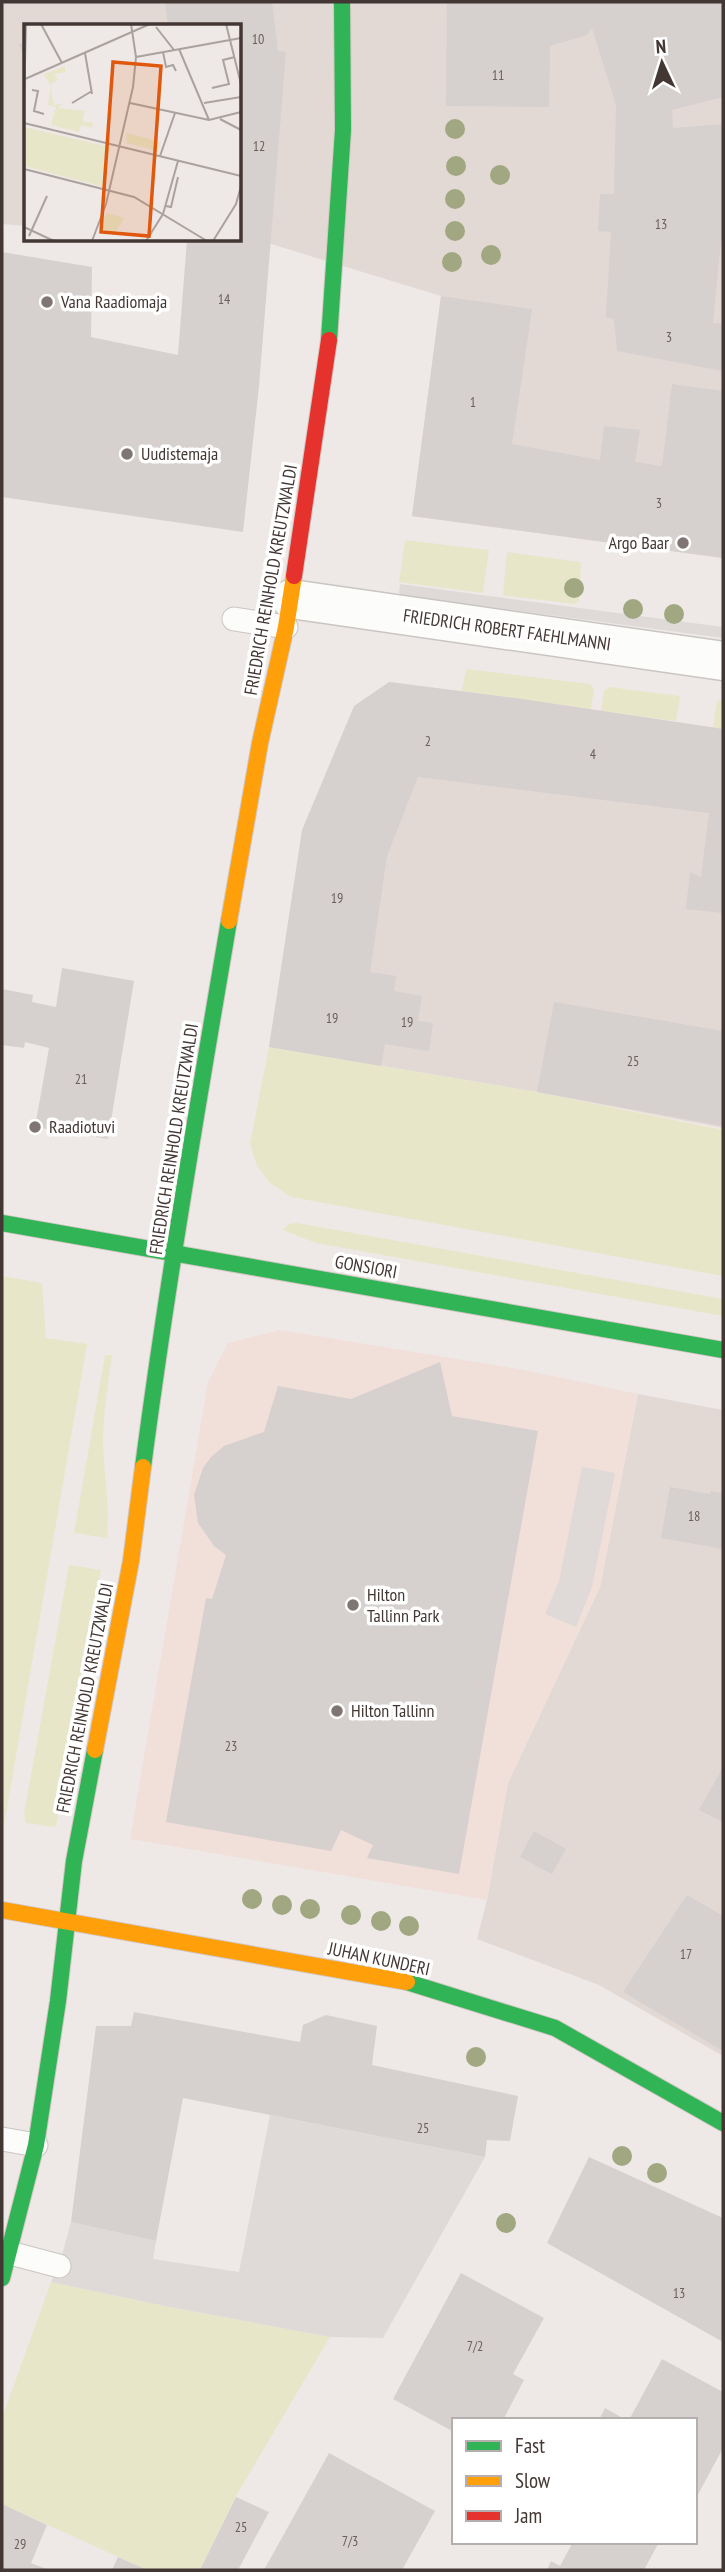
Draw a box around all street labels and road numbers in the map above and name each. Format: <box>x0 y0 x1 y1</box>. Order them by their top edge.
street label: FRIEDRICH REINHOLD KREUTZWALDI <box>239 463 302 697</box>
street label: FRIEDRICH ROBERT FAEHLMANNI <box>402 604 612 655</box>
street label: FRIEDRICH REINHOLD KREUTZWALDI <box>144 1022 203 1256</box>
street label: GONSIORI <box>333 1250 399 1283</box>
street label: FRIEDRICH REINHOLD KREUTZWALDI <box>51 1581 118 1815</box>
street label: JUHAN KUNDERI <box>325 1936 432 1981</box>

